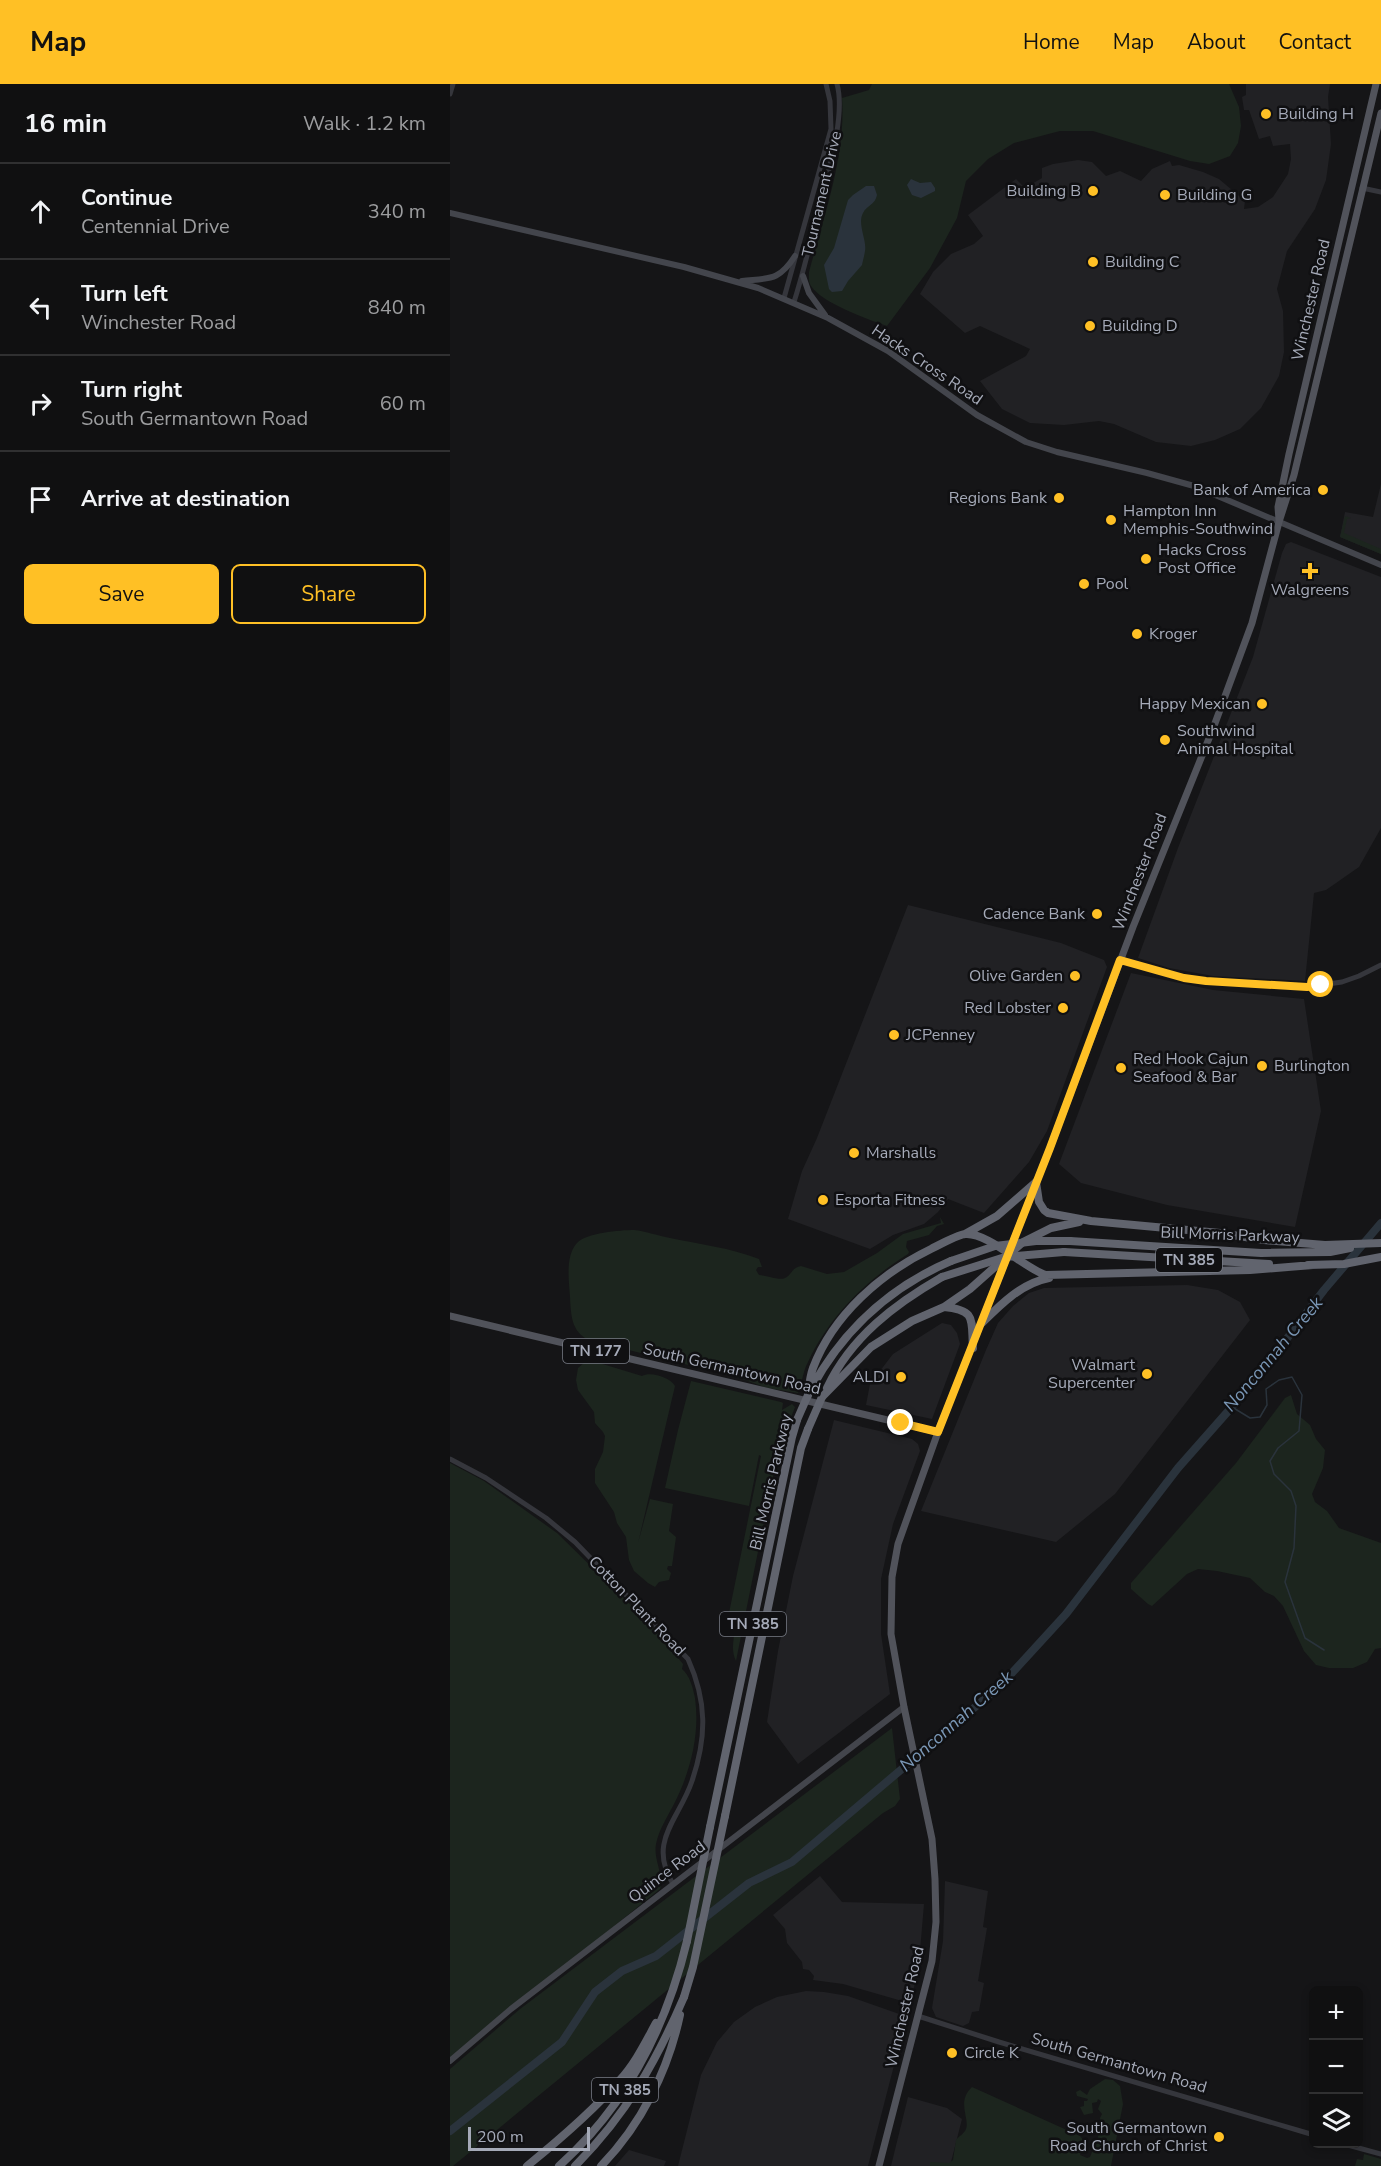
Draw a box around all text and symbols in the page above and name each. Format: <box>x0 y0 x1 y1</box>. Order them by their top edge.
text: Map <box>30 23 86 61</box>
text: Home <box>1023 28 1080 56</box>
text: Map <box>1113 28 1154 56</box>
text: About <box>1187 28 1245 56</box>
text: Contact <box>1278 28 1351 56</box>
place label: Building H <box>1278 103 1354 125</box>
text: 16 min <box>24 106 107 141</box>
marker: Building H <box>1259 107 1273 121</box>
text: Walk · 1.2 km <box>303 110 426 137</box>
street label: Tournament Drive <box>797 129 847 259</box>
place label: Building B <box>1006 180 1081 202</box>
text: Continue <box>81 183 172 213</box>
marker: Building B <box>1086 184 1100 198</box>
place label: Building G <box>1177 184 1252 206</box>
marker: Building G <box>1158 188 1172 202</box>
icon: ahead <box>24 195 57 228</box>
text: 340 m <box>368 198 426 225</box>
text: Centennial Drive <box>81 213 230 240</box>
street label: Winchester Road <box>1286 237 1336 363</box>
place label: Building C <box>1105 251 1180 273</box>
marker: Building C <box>1086 255 1100 269</box>
text: Turn left <box>81 279 168 309</box>
icon: left <box>24 291 57 324</box>
text: 840 m <box>368 294 426 321</box>
text: Winchester Road <box>81 309 236 336</box>
place label: Building D <box>1102 315 1178 337</box>
marker: Building D <box>1083 319 1097 333</box>
street label: Hacks Cross Road <box>867 320 987 410</box>
text: Turn right <box>81 375 182 405</box>
icon: right <box>24 387 57 420</box>
text: 60 m <box>380 390 426 417</box>
text: South Germantown Road <box>81 405 308 432</box>
place label: Bank of America <box>1193 479 1311 501</box>
icon: arrive <box>24 483 57 516</box>
marker: Bank of America <box>1316 483 1330 497</box>
text: Arrive at destination <box>81 484 290 514</box>
place label: Regions Bank <box>949 487 1048 509</box>
marker: Regions Bank <box>1052 491 1066 505</box>
place label: Hampton Inn Memphis-Southwind <box>1123 500 1273 540</box>
marker: Hampton Inn Memphis-Southwind <box>1104 513 1118 527</box>
place label: Hacks Cross Post Office <box>1158 539 1246 579</box>
marker: Hacks Cross Post Office <box>1139 552 1153 566</box>
button: Save <box>24 564 219 624</box>
button: Share <box>231 564 426 624</box>
marker: Walgreens <box>1303 564 1317 578</box>
place label: Pool <box>1096 573 1129 595</box>
marker: Pool <box>1077 577 1091 591</box>
place label: Walgreens <box>1271 579 1349 601</box>
place label: Kroger <box>1149 623 1197 645</box>
marker: Kroger <box>1130 627 1144 641</box>
place label: Happy Mexican <box>1139 693 1250 715</box>
marker: Happy Mexican <box>1255 697 1269 711</box>
place label: Southwind Animal Hospital <box>1177 720 1293 760</box>
marker: Southwind Animal Hospital <box>1158 733 1172 747</box>
street label: Winchester Road <box>1107 810 1173 934</box>
place label: Cadence Bank <box>983 903 1086 925</box>
marker: Cadence Bank <box>1090 907 1104 921</box>
place label: Olive Garden <box>969 965 1063 987</box>
marker: Olive Garden <box>1068 969 1082 983</box>
route start <box>1307 971 1333 997</box>
place label: Red Lobster <box>964 997 1051 1019</box>
marker: Red Lobster <box>1056 1001 1070 1015</box>
place label: JCPenney <box>905 1024 976 1046</box>
marker: JCPenney <box>887 1028 901 1042</box>
place label: Red Hook Cajun Seafood & Bar <box>1133 1048 1248 1088</box>
place label: Burlington <box>1274 1055 1350 1077</box>
marker: Burlington <box>1255 1059 1269 1073</box>
marker: Red Hook Cajun Seafood & Bar <box>1114 1061 1128 1075</box>
place label: Marshalls <box>866 1142 936 1164</box>
marker: Marshalls <box>847 1146 861 1160</box>
place label: Esporta Fitness <box>835 1189 946 1211</box>
marker: Esporta Fitness <box>816 1193 830 1207</box>
street label: Bill Morris Parkway <box>1160 1222 1301 1248</box>
road number: TN 385 <box>1156 1248 1222 1272</box>
water label: Nonconnah Creek <box>1218 1291 1329 1417</box>
street label: South Germantown Road <box>641 1338 823 1400</box>
road number: TN 177 <box>563 1339 629 1363</box>
place label: Walmart Supercenter <box>1048 1354 1135 1394</box>
place label: ALDI <box>853 1366 889 1388</box>
marker: Walmart Supercenter <box>1140 1367 1154 1381</box>
marker: ALDI <box>894 1370 908 1384</box>
route end <box>887 1409 913 1435</box>
street label: Bill Morris Parkway <box>745 1411 798 1552</box>
street label: Cotton Plant Road <box>583 1551 691 1661</box>
road number: TN 385 <box>720 1612 786 1636</box>
water label: Nonconnah Creek <box>894 1664 1019 1777</box>
street label: Quince Road <box>624 1836 710 1908</box>
street label: Winchester Road <box>880 1944 930 2070</box>
map controls <box>1309 1986 1363 2148</box>
button: + <box>1309 1986 1363 2040</box>
street label: South Germantown Road <box>1029 2027 1209 2099</box>
button: − <box>1309 2040 1363 2094</box>
place label: Circle K <box>964 2042 1020 2064</box>
marker: Circle K <box>945 2046 959 2060</box>
road number: TN 385 <box>592 2078 658 2102</box>
button: layers <box>1309 2094 1363 2148</box>
place label: South Germantown Road Church of Christ <box>1050 2117 1207 2157</box>
scale bar <box>468 2124 590 2152</box>
text: 200 m <box>477 2126 524 2148</box>
marker: South Germantown Road Church of Christ <box>1212 2130 1226 2144</box>

